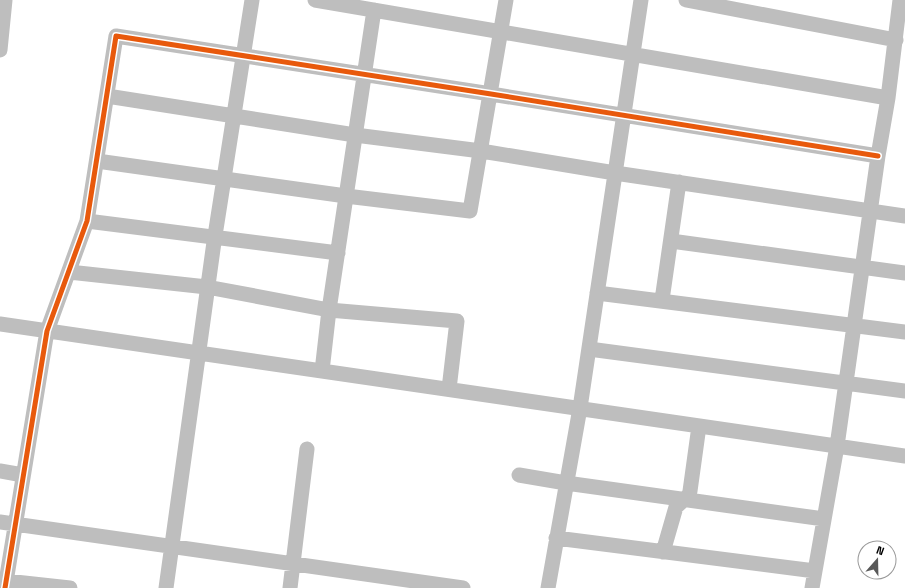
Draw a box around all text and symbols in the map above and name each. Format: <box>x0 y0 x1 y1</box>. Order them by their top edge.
north arrow <box>857 540 897 580</box>
text: N <box>875 543 886 558</box>

